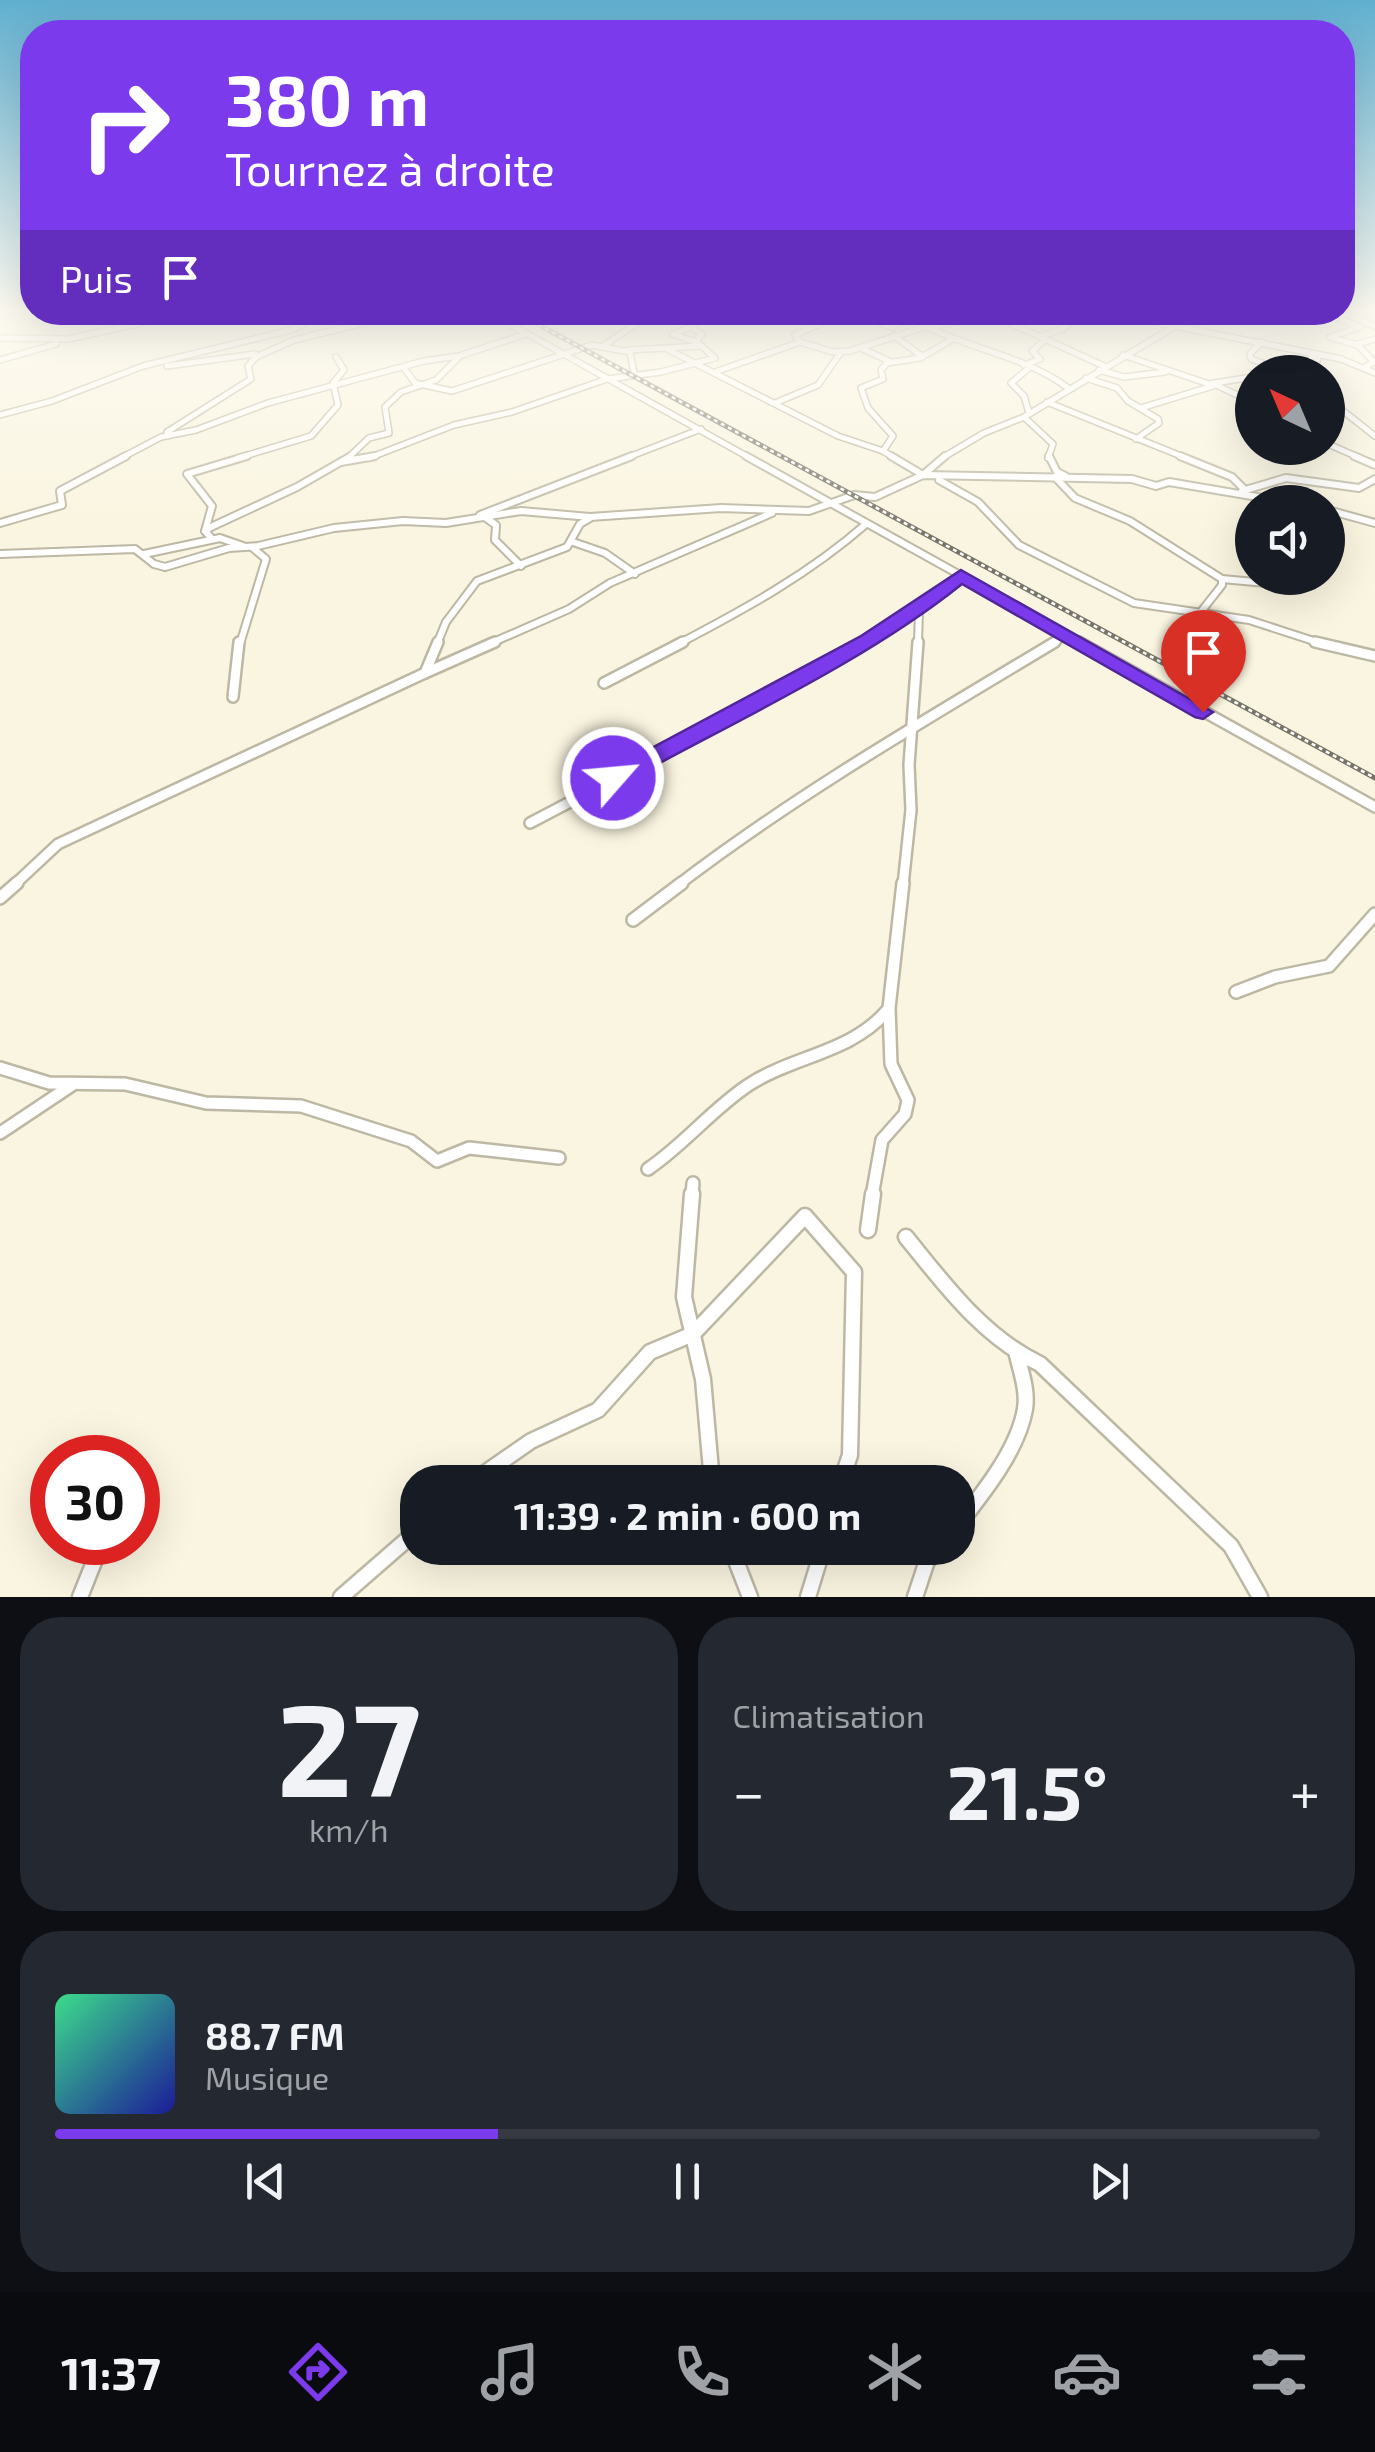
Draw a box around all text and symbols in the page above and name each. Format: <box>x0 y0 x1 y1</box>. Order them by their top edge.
text: 380 m <box>225 56 429 140</box>
icon: right <box>60 60 190 190</box>
text: Tournez à droite <box>225 141 555 195</box>
icon: arrive <box>153 250 208 305</box>
text: Puis <box>60 255 133 301</box>
north arrow <box>1235 355 1345 465</box>
map controls <box>1235 355 1345 595</box>
button: sound <box>1235 485 1345 595</box>
pin <box>1161 610 1246 713</box>
icon: arrive <box>1176 625 1231 680</box>
position arrow <box>561 726 665 830</box>
speed limit sign: 30 <box>30 1435 160 1565</box>
text: 11:39 · 2 min · 600 m <box>514 1492 861 1538</box>
text: 27 <box>277 1667 421 1823</box>
text: Climatisation <box>733 1696 925 1734</box>
text: 21.5° <box>946 1745 1108 1835</box>
text: − <box>733 1758 765 1824</box>
text: + <box>1290 1758 1320 1824</box>
text: km/h <box>309 1810 388 1848</box>
text: 88.7 FM <box>205 2012 345 2058</box>
text: Musique <box>205 2058 329 2096</box>
icon: previous <box>238 2154 293 2209</box>
icon: pause <box>660 2154 715 2209</box>
icon: next <box>1082 2154 1137 2209</box>
icon: directions <box>283 2337 353 2407</box>
icon: music <box>475 2337 545 2407</box>
icon: phone <box>667 2337 737 2407</box>
icon: climate <box>860 2337 930 2407</box>
icon: car <box>1052 2337 1122 2407</box>
icon: filters <box>1244 2337 1314 2407</box>
text: 11:37 <box>61 2345 161 2399</box>

